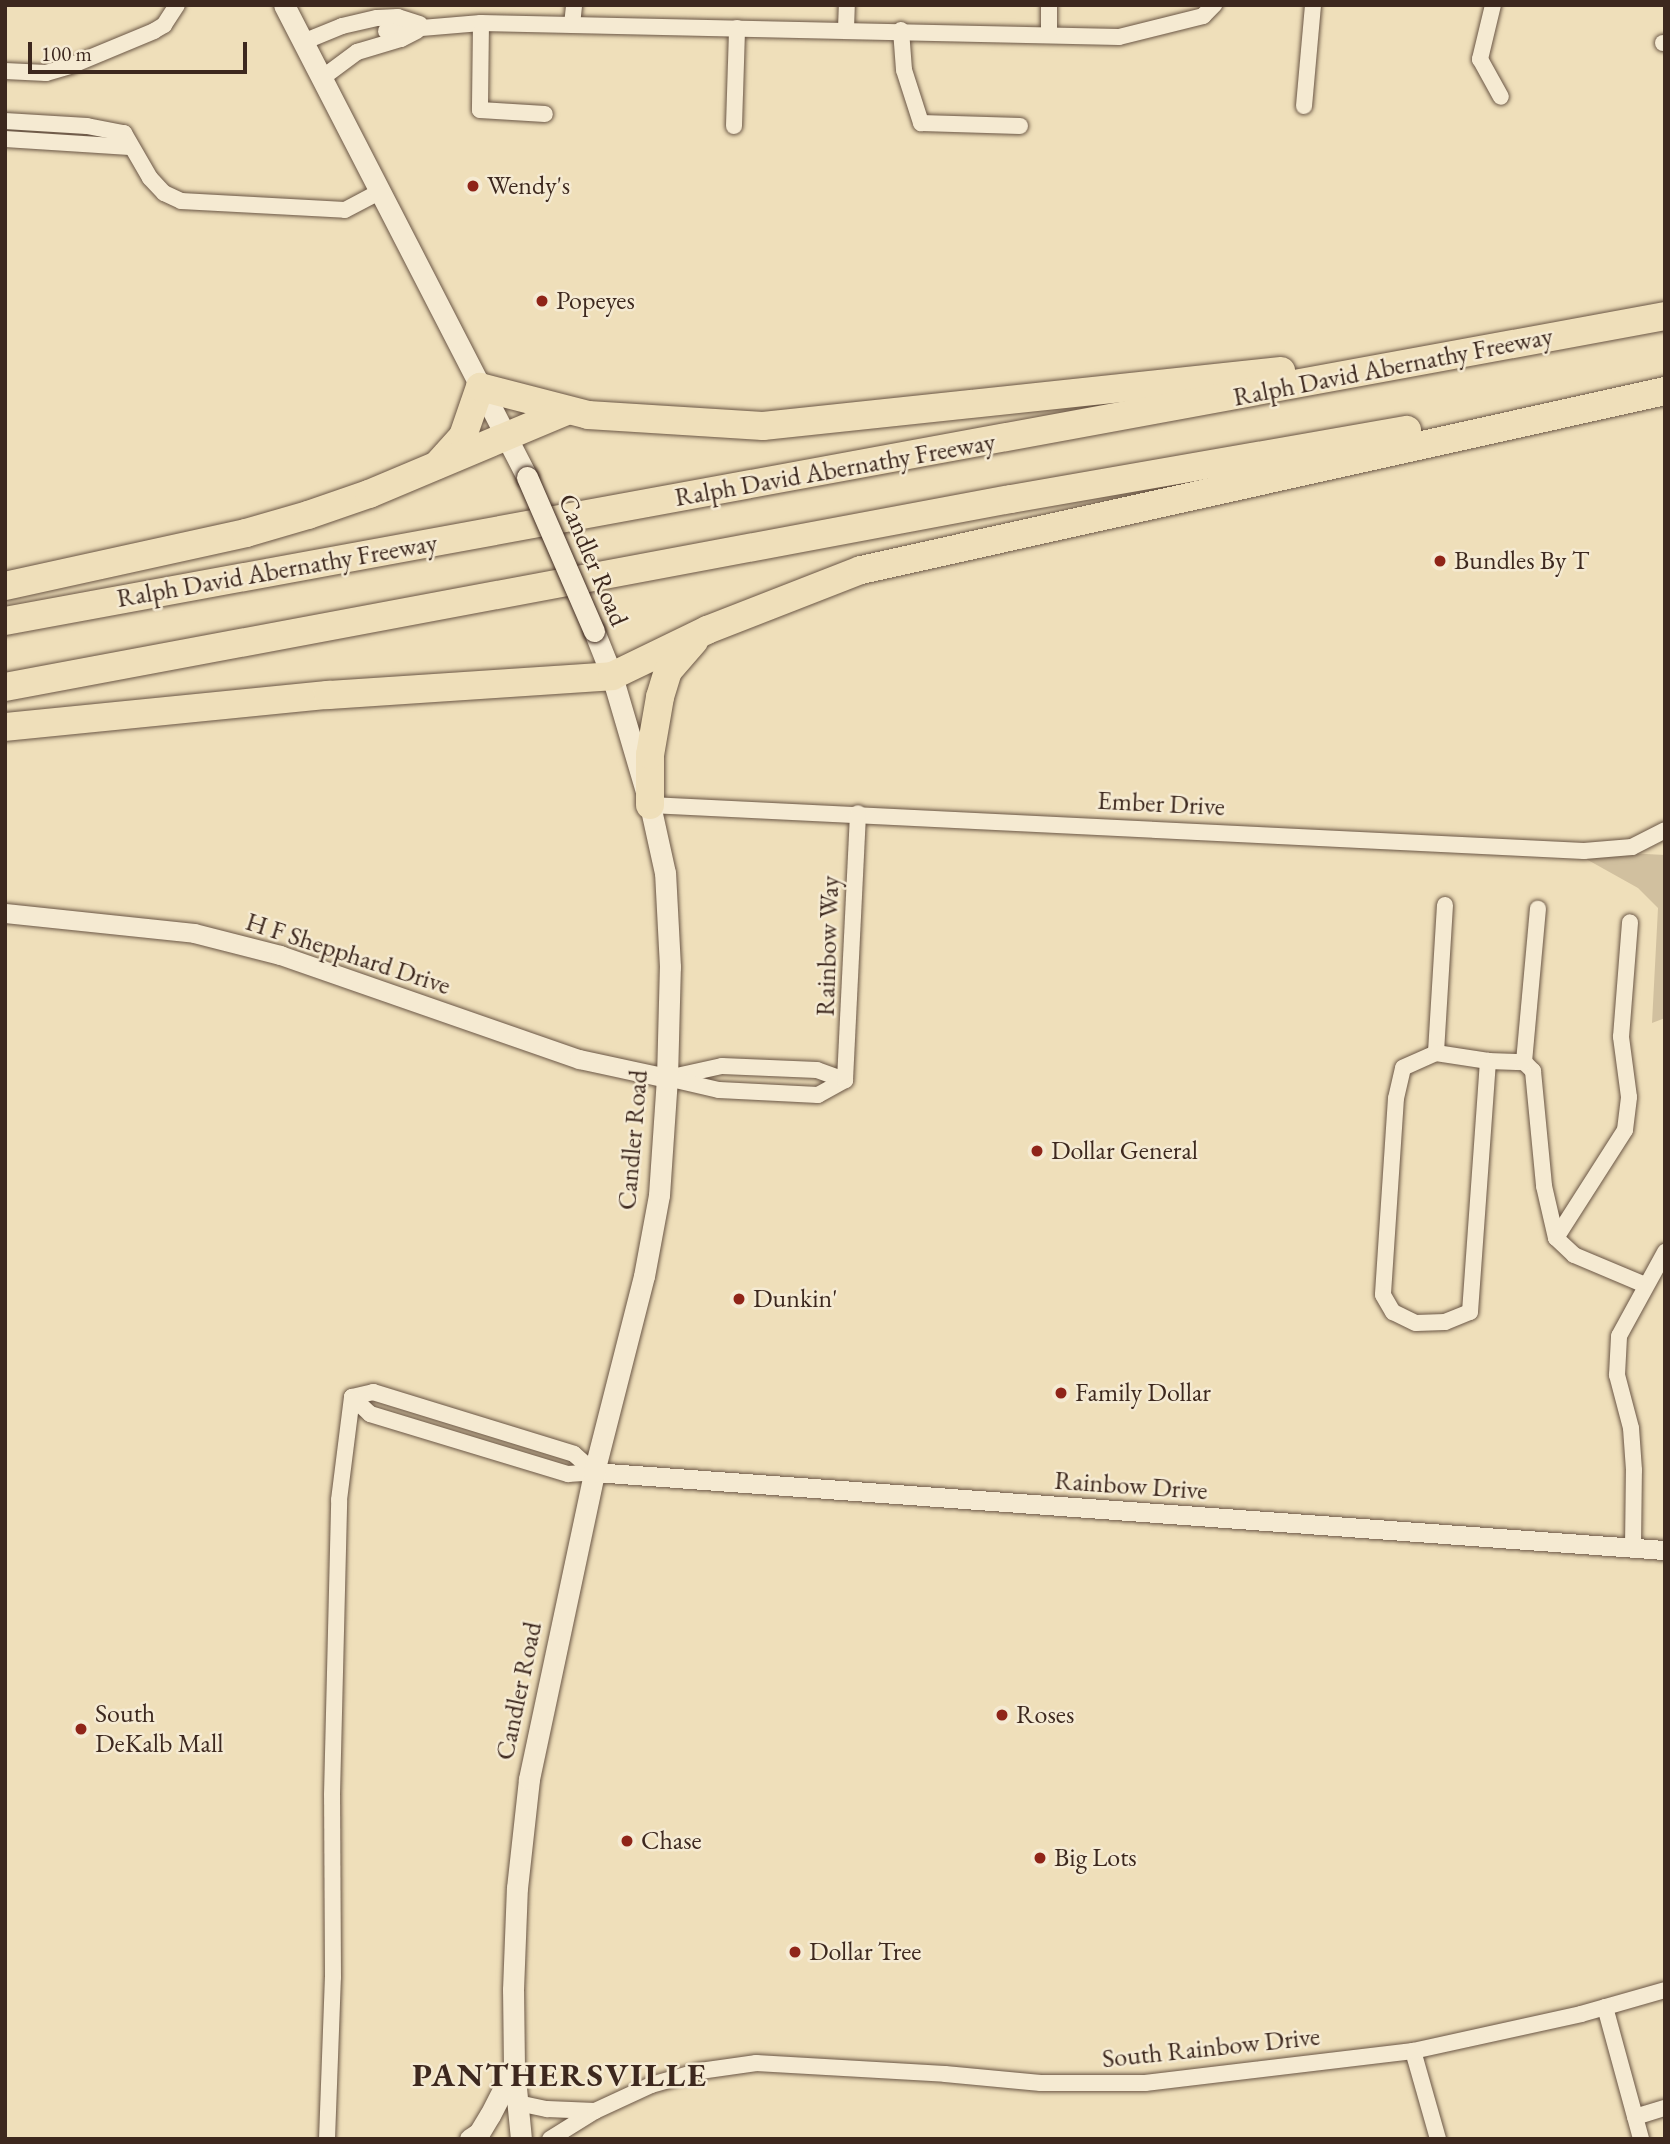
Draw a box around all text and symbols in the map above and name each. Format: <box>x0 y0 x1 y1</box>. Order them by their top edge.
scale bar <box>32 28 250 72</box>
text: 100 m <box>41 40 92 67</box>
place label: Wendy's <box>487 170 570 202</box>
marker: Wendy's <box>465 178 481 194</box>
place label: Popeyes <box>556 285 635 317</box>
marker: Popeyes <box>534 293 550 309</box>
street label: Ralph David Abernathy Freeway <box>1231 321 1555 413</box>
street label: Ralph David Abernathy Freeway <box>672 426 998 514</box>
street label: Candler Road <box>551 489 635 631</box>
street label: Ralph David Abernathy Freeway <box>114 527 440 615</box>
place label: Bundles By T <box>1454 545 1589 577</box>
marker: Bundles By T <box>1432 553 1448 569</box>
street label: Ember Drive <box>1096 785 1226 823</box>
street label: Rainbow Way <box>810 875 846 1017</box>
street label: H F Shepphard Drive <box>242 906 454 1002</box>
street label: Candler Road <box>611 1069 655 1211</box>
place label: Dollar General <box>1051 1135 1198 1167</box>
marker: Dollar General <box>1029 1143 1045 1159</box>
place label: Dunkin' <box>753 1283 838 1315</box>
marker: Dunkin' <box>731 1291 747 1307</box>
place label: Family Dollar <box>1075 1377 1211 1409</box>
marker: Family Dollar <box>1053 1385 1069 1401</box>
street label: Rainbow Drive <box>1053 1465 1209 1507</box>
street label: Candler Road <box>489 1619 549 1763</box>
place label: South DeKalb Mall <box>95 1698 223 1760</box>
place label: Roses <box>1016 1699 1074 1731</box>
marker: Roses <box>994 1707 1010 1723</box>
marker: South DeKalb Mall <box>73 1721 89 1737</box>
place label: Chase <box>641 1825 702 1857</box>
marker: Chase <box>619 1833 635 1849</box>
place label: Big Lots <box>1054 1842 1137 1874</box>
marker: Big Lots <box>1032 1850 1048 1866</box>
place label: Dollar Tree <box>809 1936 921 1968</box>
marker: Dollar Tree <box>787 1944 803 1960</box>
street label: South Rainbow Drive <box>1101 2021 1321 2075</box>
district label: PANTHERSVILLE <box>414 2055 706 2095</box>

